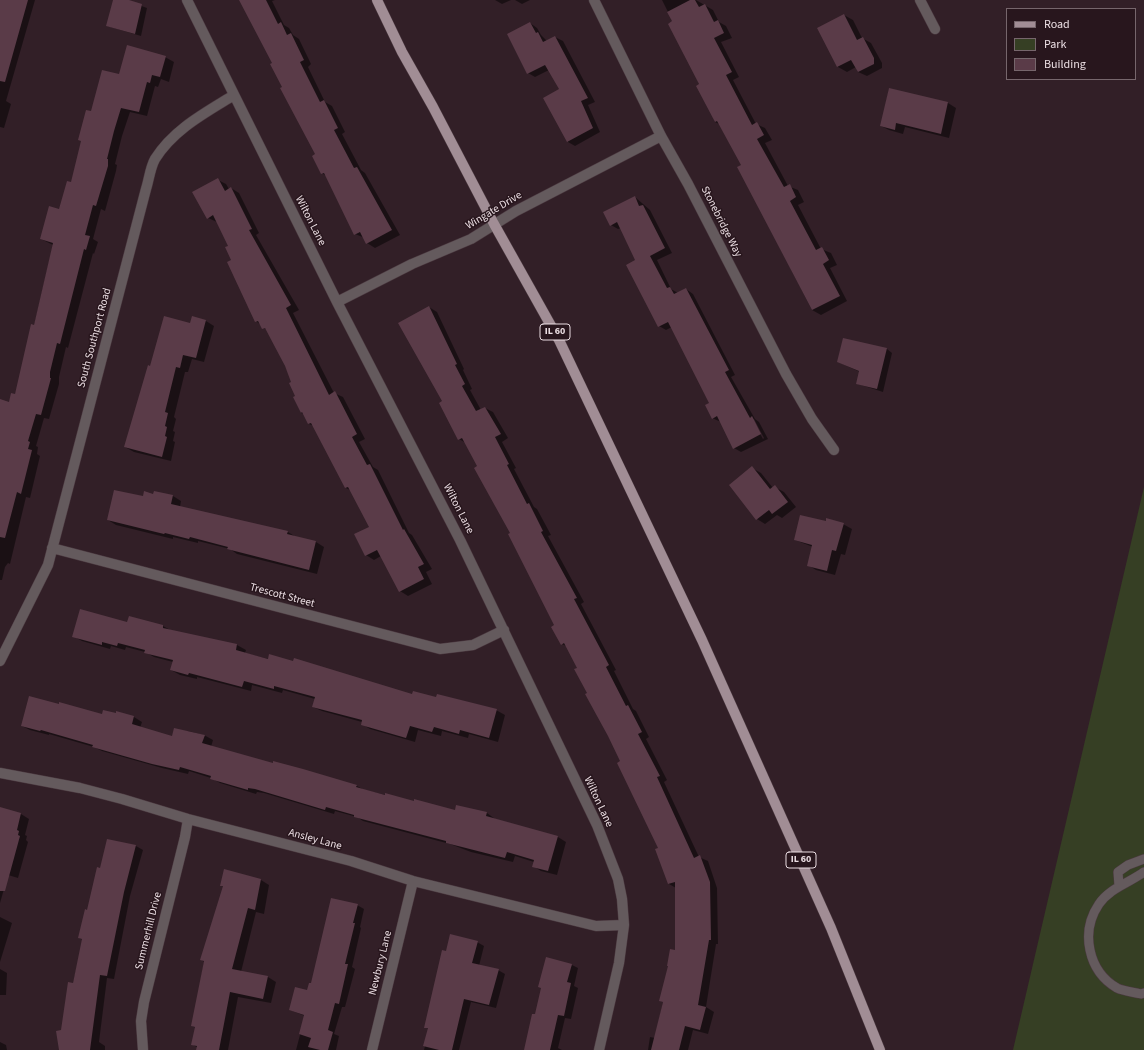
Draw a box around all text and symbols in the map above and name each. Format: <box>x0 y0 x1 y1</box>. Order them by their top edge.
legend <box>1006 8 1136 80</box>
text: Road <box>1044 16 1070 33</box>
text: Park <box>1044 36 1066 53</box>
text: Building <box>1044 56 1086 73</box>
street label: Stonebridge Way <box>698 184 744 260</box>
street label: Wingate Drive <box>464 189 524 233</box>
street label: Wilton Lane <box>292 194 328 248</box>
street label: South Southport Road <box>75 287 115 389</box>
road number: IL 60 <box>540 324 570 340</box>
street label: Wilton Lane <box>440 482 476 536</box>
street label: Trescott Street <box>248 581 316 611</box>
street label: Wilton Lane <box>581 775 615 829</box>
street label: Ansley Lane <box>287 827 343 853</box>
road number: IL 60 <box>786 852 816 868</box>
street label: Summerhill Drive <box>133 891 165 971</box>
street label: Newbury Lane <box>367 929 395 997</box>

